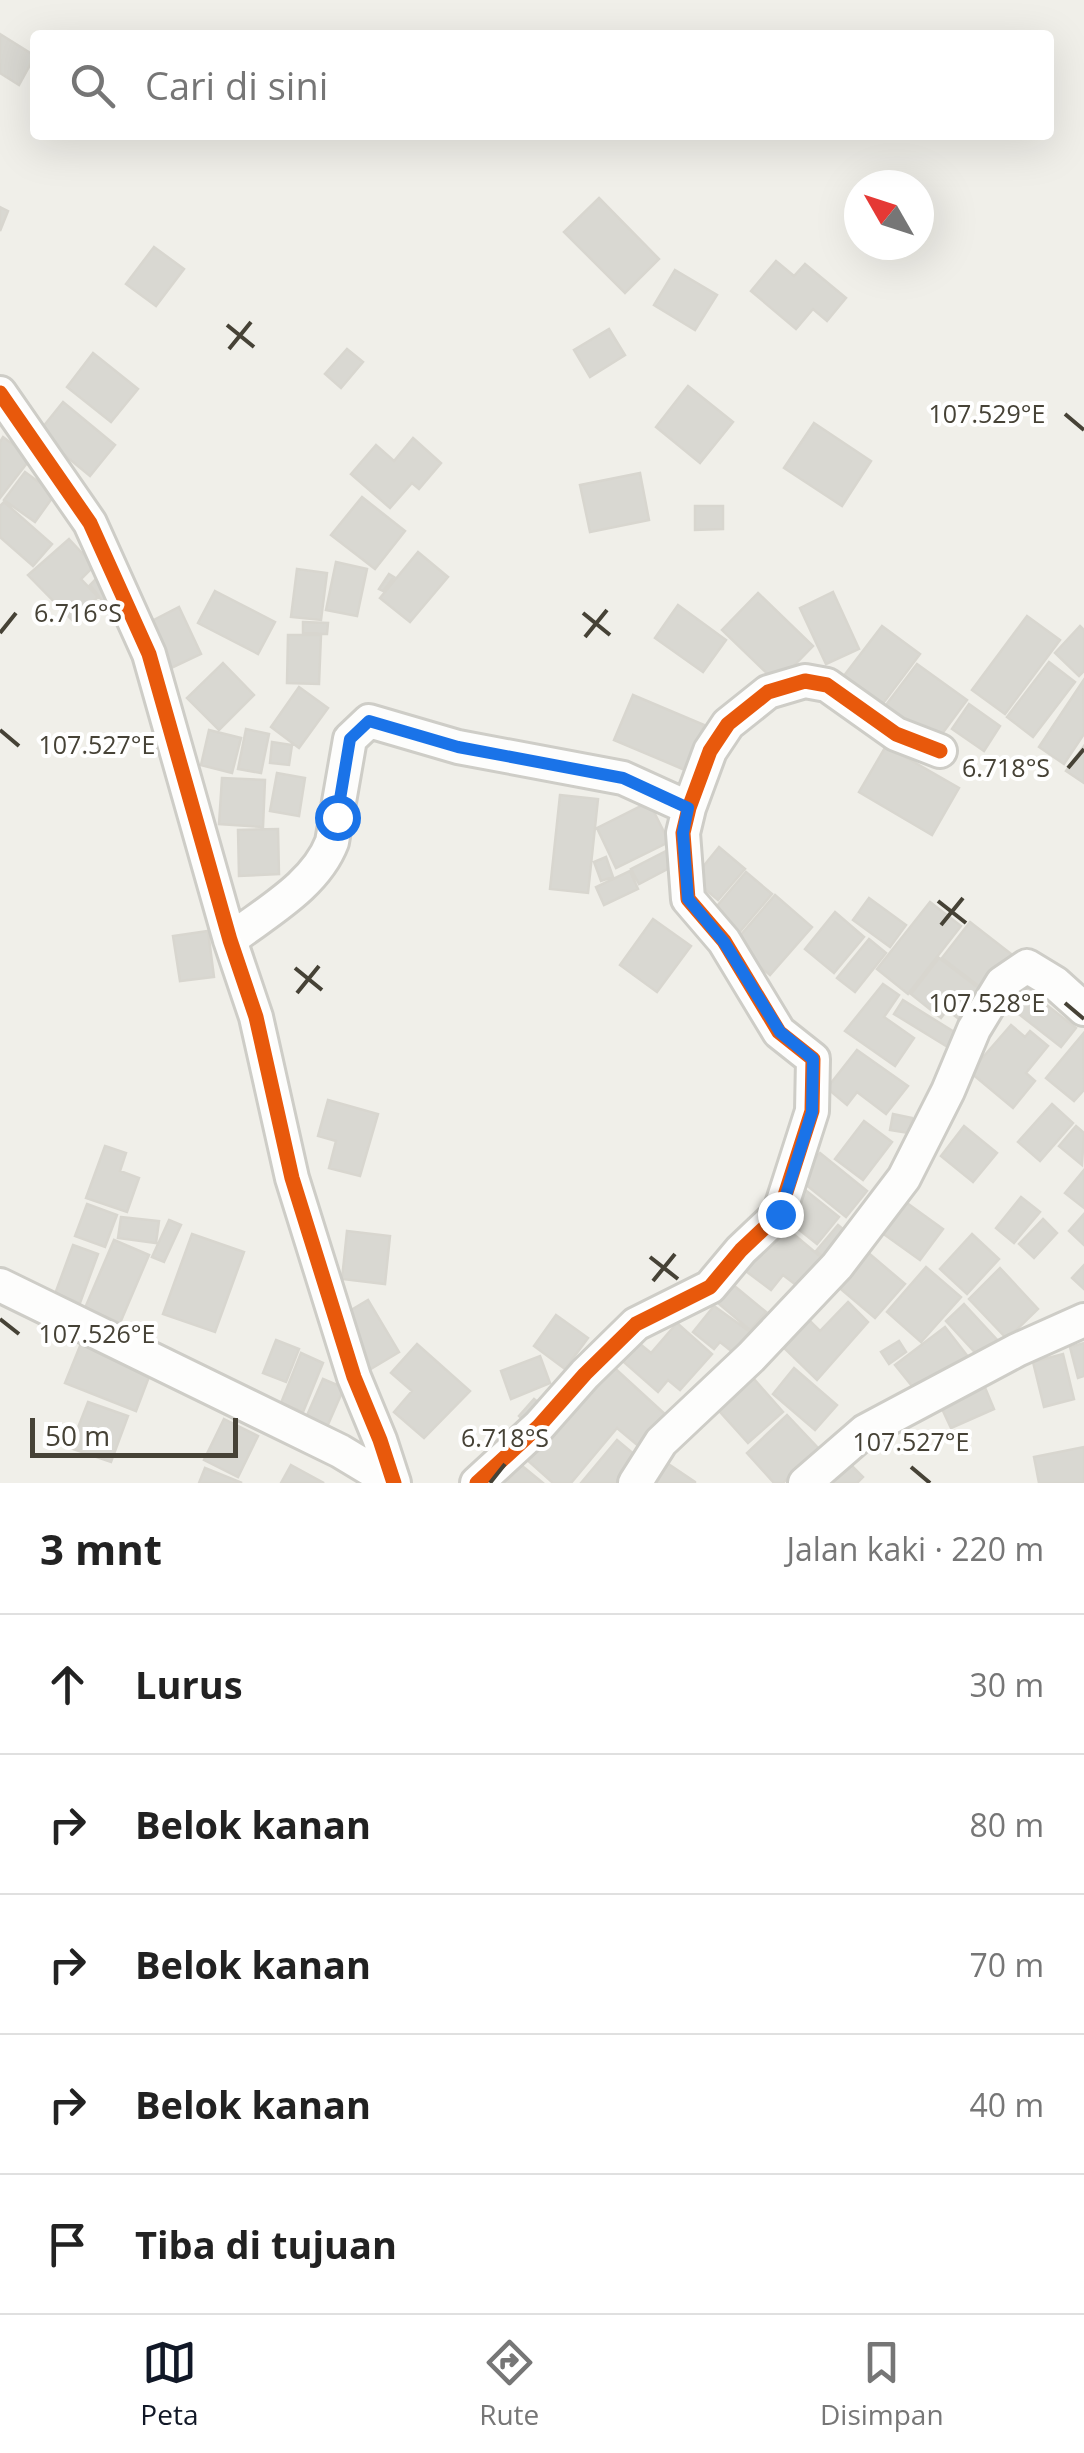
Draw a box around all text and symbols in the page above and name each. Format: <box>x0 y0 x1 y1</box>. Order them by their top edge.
search box <box>30 30 1054 140</box>
icon: search <box>65 58 120 113</box>
text: Cari di sini <box>145 59 328 111</box>
north arrow <box>844 170 934 260</box>
text: 107.529°E <box>929 396 1045 430</box>
text: 6.716°S <box>34 595 122 629</box>
text: 107.527°E <box>39 727 155 761</box>
text: 6.718°S <box>962 750 1050 784</box>
route start <box>315 795 361 841</box>
text: 107.528°E <box>929 985 1045 1019</box>
route end <box>758 1192 804 1238</box>
text: 107.526°E <box>39 1316 155 1350</box>
scale bar <box>30 1413 238 1458</box>
text: 50 m <box>45 1416 110 1454</box>
text: 6.718°S <box>461 1420 549 1454</box>
text: 107.527°E <box>853 1424 969 1458</box>
text: 3 mnt <box>40 1520 162 1577</box>
text: Jalan kaki · 220 m <box>786 1527 1044 1570</box>
icon: ahead <box>40 1657 95 1712</box>
text: Lurus <box>135 1658 243 1710</box>
text: 30 m <box>969 1663 1044 1706</box>
icon: right <box>40 1797 95 1852</box>
text: Belok kanan <box>135 1798 371 1850</box>
text: 80 m <box>969 1803 1044 1846</box>
icon: right <box>40 1937 95 1992</box>
text: Belok kanan <box>135 1938 371 1990</box>
text: 70 m <box>969 1943 1044 1986</box>
icon: right <box>40 2077 95 2132</box>
text: Belok kanan <box>135 2078 371 2130</box>
text: 40 m <box>969 2083 1044 2126</box>
icon: arrive <box>40 2217 95 2272</box>
text: Tiba di tujuan <box>135 2218 397 2270</box>
tab: Peta <box>140 2335 198 2433</box>
tab: Rute <box>479 2335 539 2433</box>
tab: Disimpan <box>820 2335 944 2433</box>

